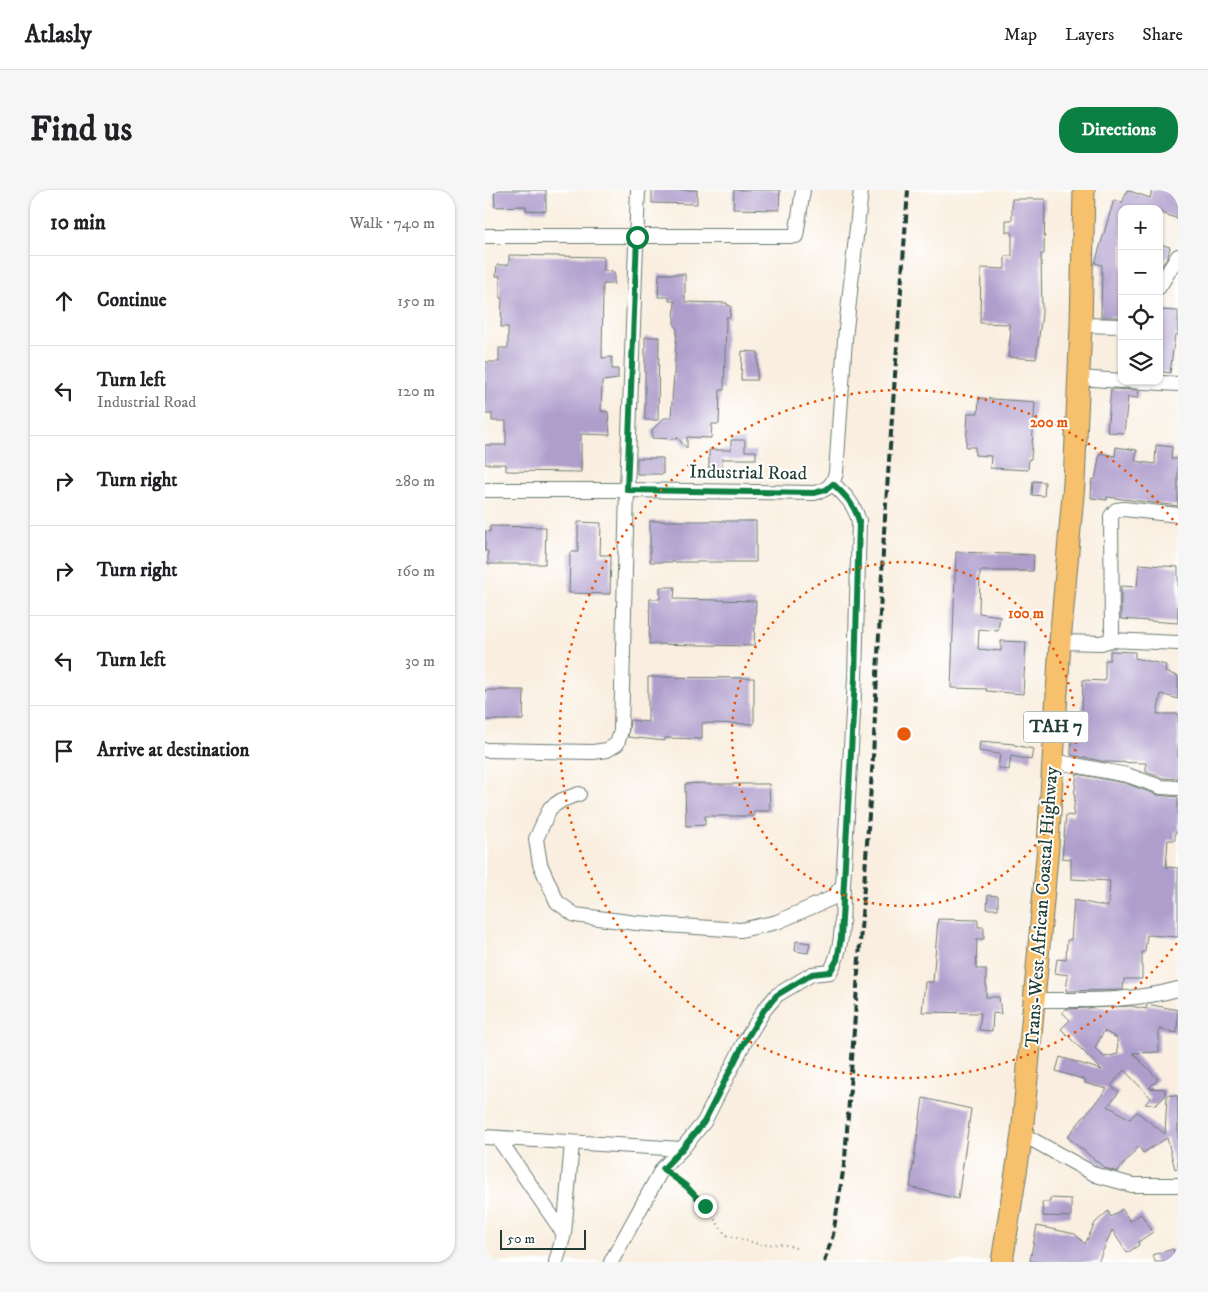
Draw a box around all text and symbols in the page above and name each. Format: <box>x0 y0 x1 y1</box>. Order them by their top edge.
text: Atlasly <box>25 20 92 50</box>
text: Map <box>1004 24 1037 46</box>
text: Layers <box>1065 24 1114 46</box>
text: Share <box>1142 24 1183 46</box>
button: Directions <box>1059 107 1178 153</box>
text: Find us <box>30 108 132 152</box>
map controls <box>1118 205 1163 385</box>
button: + <box>1118 205 1163 250</box>
text: 10 min <box>50 210 106 236</box>
text: Walk · 740 m <box>350 213 435 233</box>
route start <box>626 226 649 249</box>
button: − <box>1118 250 1163 295</box>
icon: ahead <box>50 287 78 315</box>
text: Continue <box>97 289 167 312</box>
text: 150 m <box>397 291 435 311</box>
button: locate <box>1118 295 1163 340</box>
button: layers <box>1118 340 1163 385</box>
text: Turn left <box>97 369 166 392</box>
icon: left <box>50 377 78 405</box>
text: 120 m <box>397 381 435 401</box>
text: Industrial Road <box>97 392 196 412</box>
text: 200 m <box>1030 413 1069 432</box>
street label: Industrial Road <box>689 460 808 486</box>
icon: right <box>50 467 78 495</box>
text: Turn right <box>97 469 177 492</box>
text: 280 m <box>395 471 435 491</box>
icon: right <box>50 557 78 585</box>
text: Turn right <box>97 559 177 582</box>
text: 160 m <box>397 561 435 581</box>
text: 100 m <box>1008 604 1045 623</box>
icon: left <box>50 647 78 675</box>
text: Turn left <box>97 649 166 672</box>
text: 30 m <box>405 651 435 671</box>
road number: TAH 7 <box>1023 712 1089 742</box>
centre of rings <box>895 725 913 743</box>
icon: arrive <box>50 737 78 765</box>
text: Arrive at destination <box>97 739 249 762</box>
street label: Trans-West African Coastal Highway <box>1021 765 1063 1049</box>
route end <box>694 1195 717 1218</box>
scale bar <box>500 1227 586 1250</box>
text: 50 m <box>507 1230 535 1248</box>

